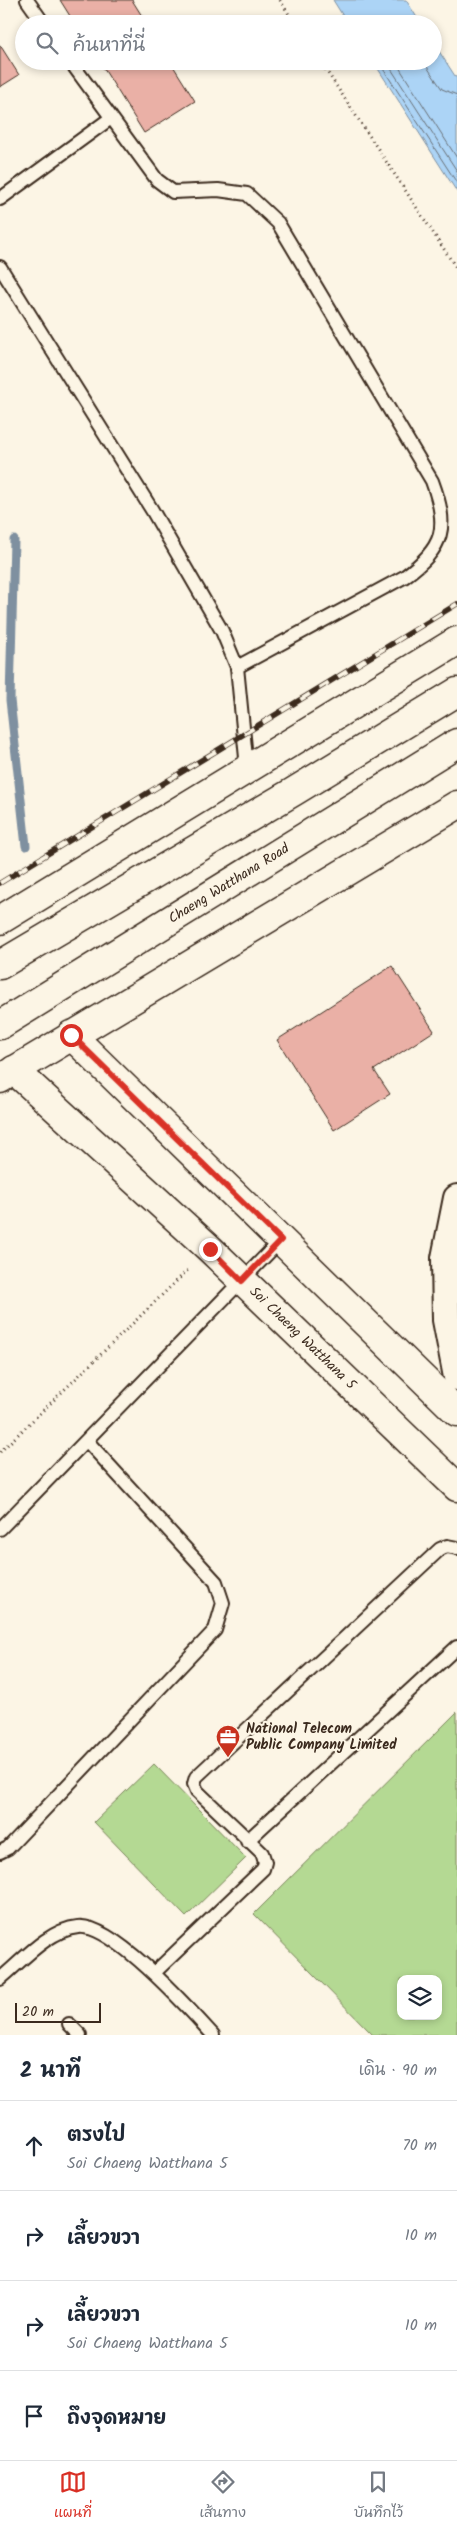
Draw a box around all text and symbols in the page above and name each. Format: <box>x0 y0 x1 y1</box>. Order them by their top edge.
search box <box>15 15 442 70</box>
icon: search <box>33 29 61 57</box>
text: ค้นหาที่นี่ <box>73 31 145 61</box>
street label: Chaeng Watthana Road <box>164 837 295 930</box>
route start <box>60 1024 83 1047</box>
route end <box>199 1238 222 1261</box>
street label: Soi Chaeng Watthana 5 <box>244 1281 362 1396</box>
place label: National Telecom Public Company Limited <box>246 1718 397 1756</box>
office icon: National Telecom Public Company Limited <box>215 1724 241 1758</box>
map controls <box>397 1975 442 2020</box>
button: layers <box>397 1975 442 2020</box>
scale bar <box>15 2000 101 2023</box>
text: 20 m <box>22 2001 54 2023</box>
text: 2 นาที <box>20 2055 81 2088</box>
text: เดิน · 90 m <box>359 2058 437 2083</box>
text: ตรงไป <box>67 2121 125 2151</box>
icon: ahead <box>20 2132 48 2160</box>
text: 70 m <box>402 2133 437 2158</box>
text: Soi Chaeng Watthana 5 <box>67 2151 228 2176</box>
icon: right <box>20 2222 48 2250</box>
text: 10 m <box>405 2223 437 2248</box>
text: เลี้ยวขวา <box>67 2224 140 2254</box>
text: เลี้ยวขวา <box>67 2301 140 2331</box>
icon: right <box>20 2312 48 2340</box>
text: 10 m <box>405 2313 437 2338</box>
text: Soi Chaeng Watthana 5 <box>67 2331 228 2356</box>
icon: arrive <box>20 2402 48 2430</box>
text: ถึงจุดหมาย <box>67 2404 166 2434</box>
tab: แผนที่ <box>54 2468 92 2524</box>
tab: เส้นทาง <box>200 2468 246 2524</box>
tab: บันทึกไว้ <box>354 2468 403 2524</box>

